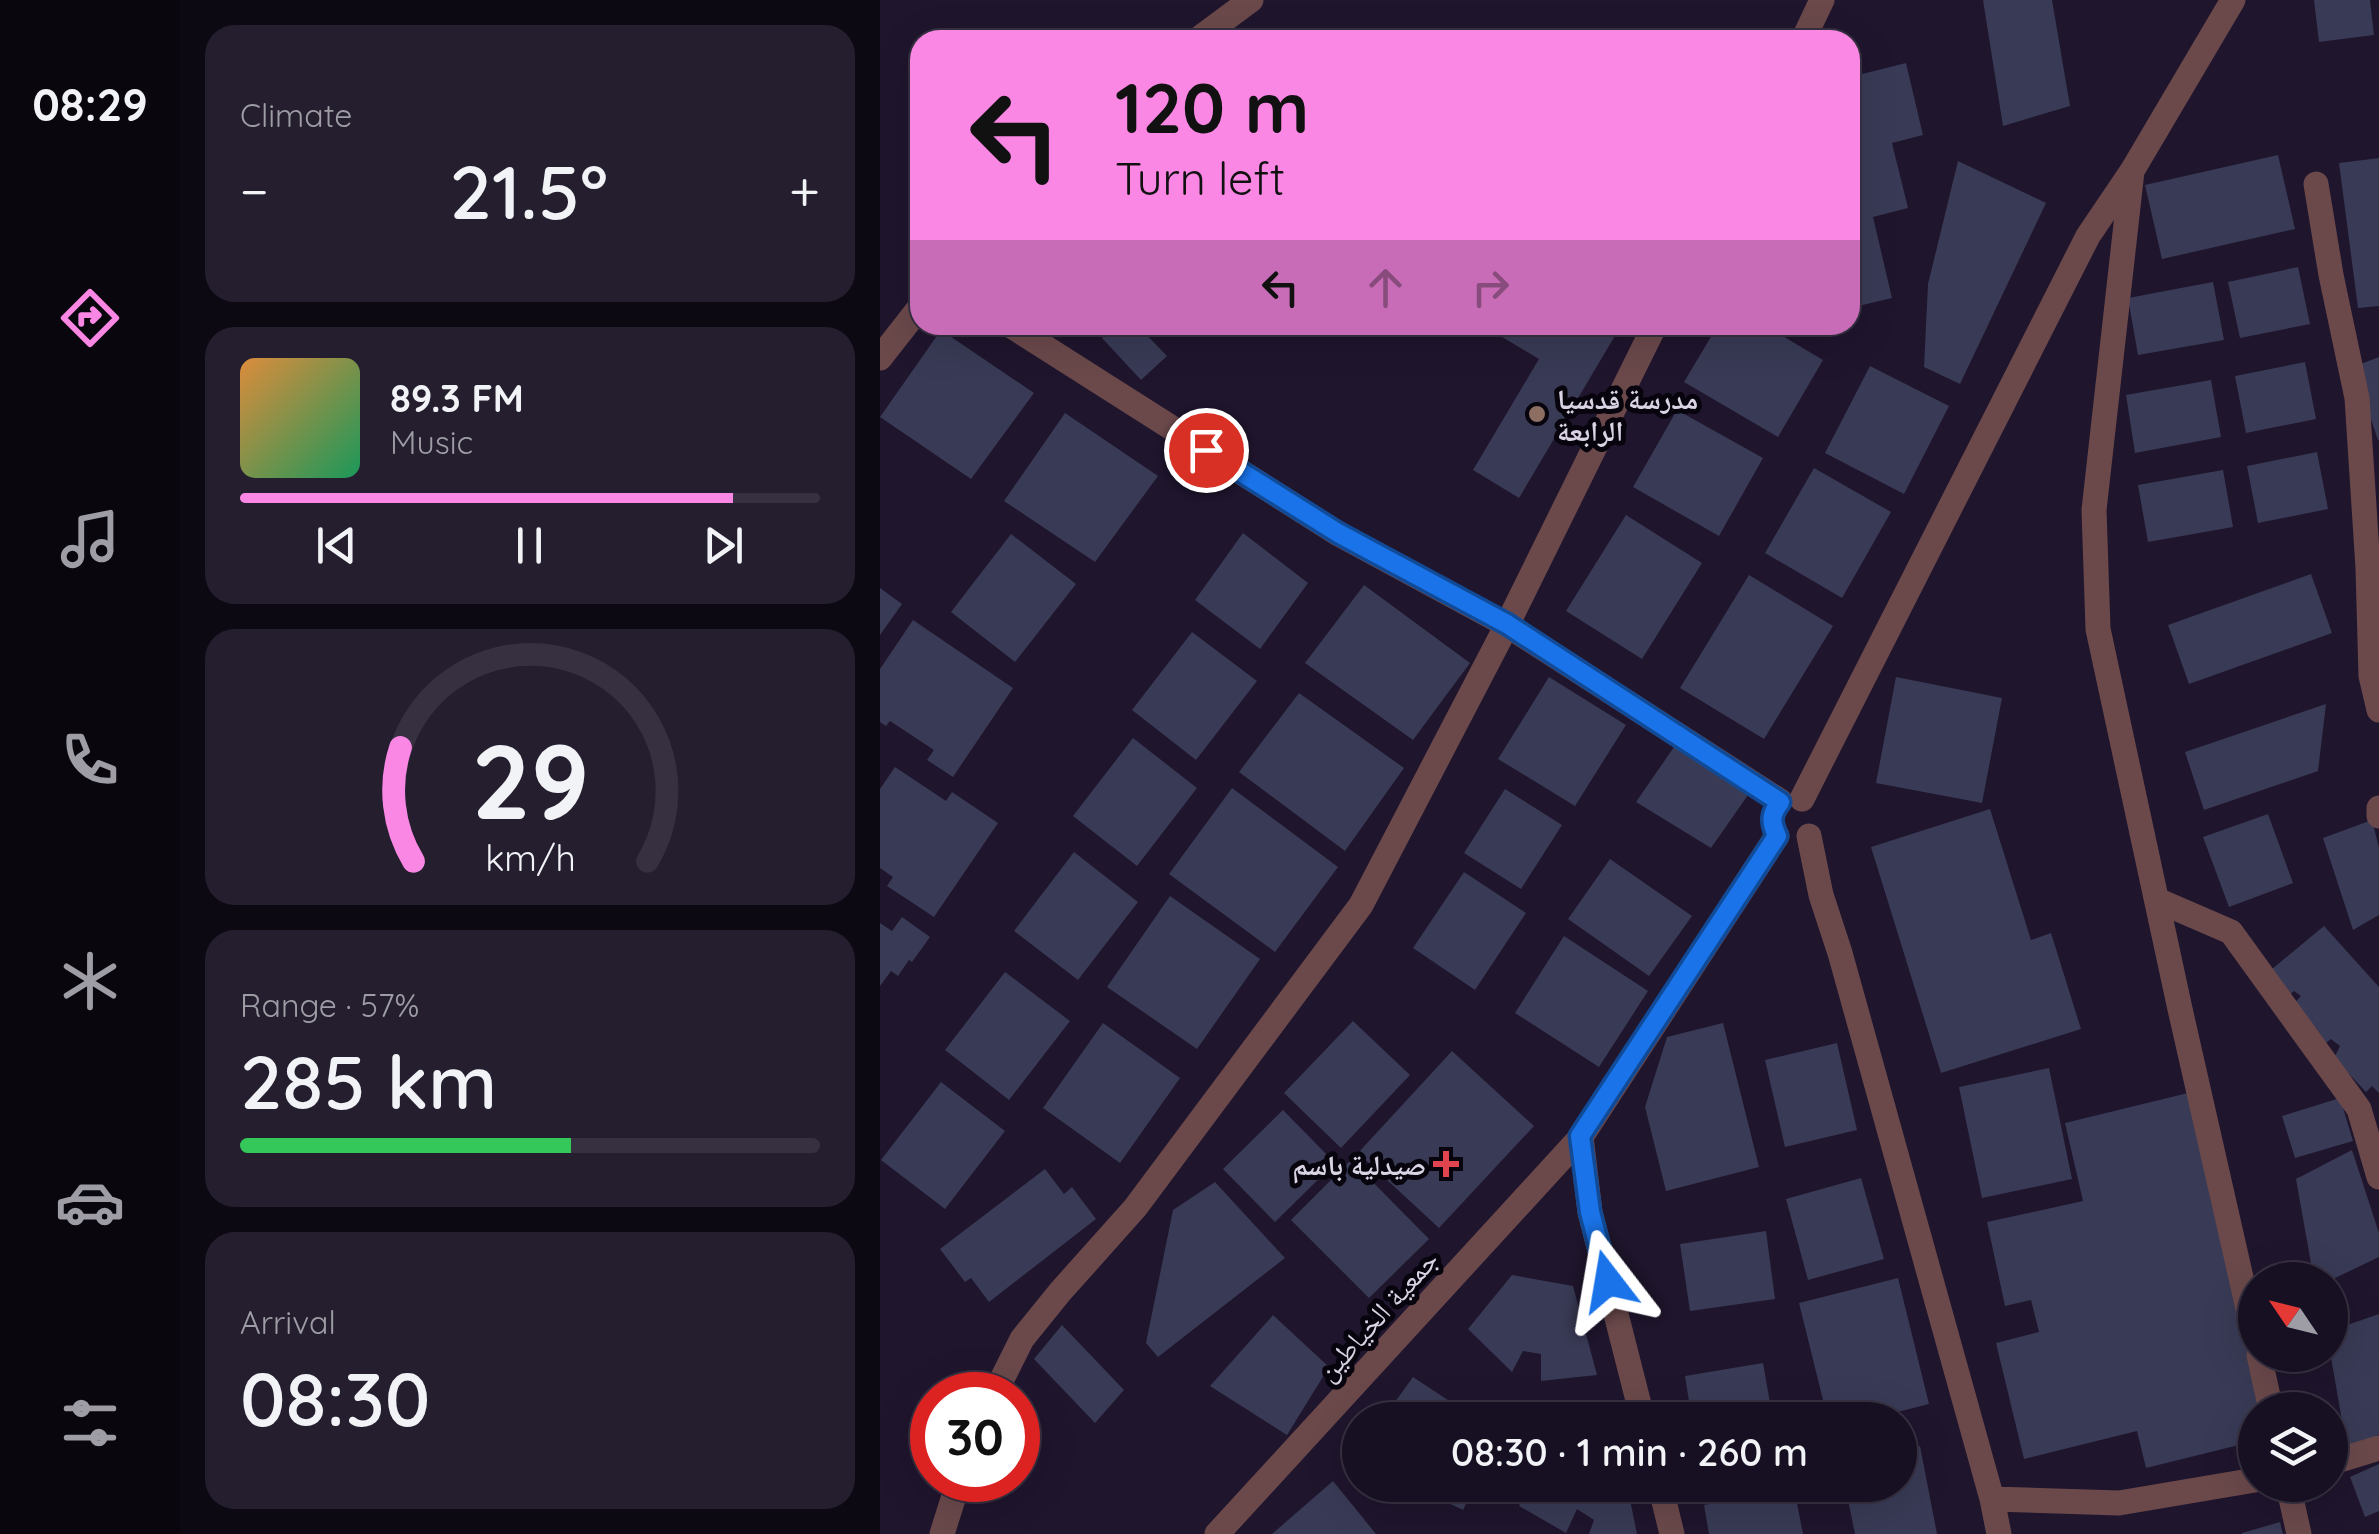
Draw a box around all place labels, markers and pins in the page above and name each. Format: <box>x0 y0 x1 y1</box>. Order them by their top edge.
place label: مدرسة قدسيا الرابعة <box>1557 381 1698 448</box>
marker: مدرسة قدسيا الرابعة <box>1526 403 1548 425</box>
pin <box>1164 408 1249 493</box>
place label: صيدلية باسم <box>1292 1147 1426 1184</box>
marker: صيدلية باسم <box>1435 1153 1457 1175</box>

